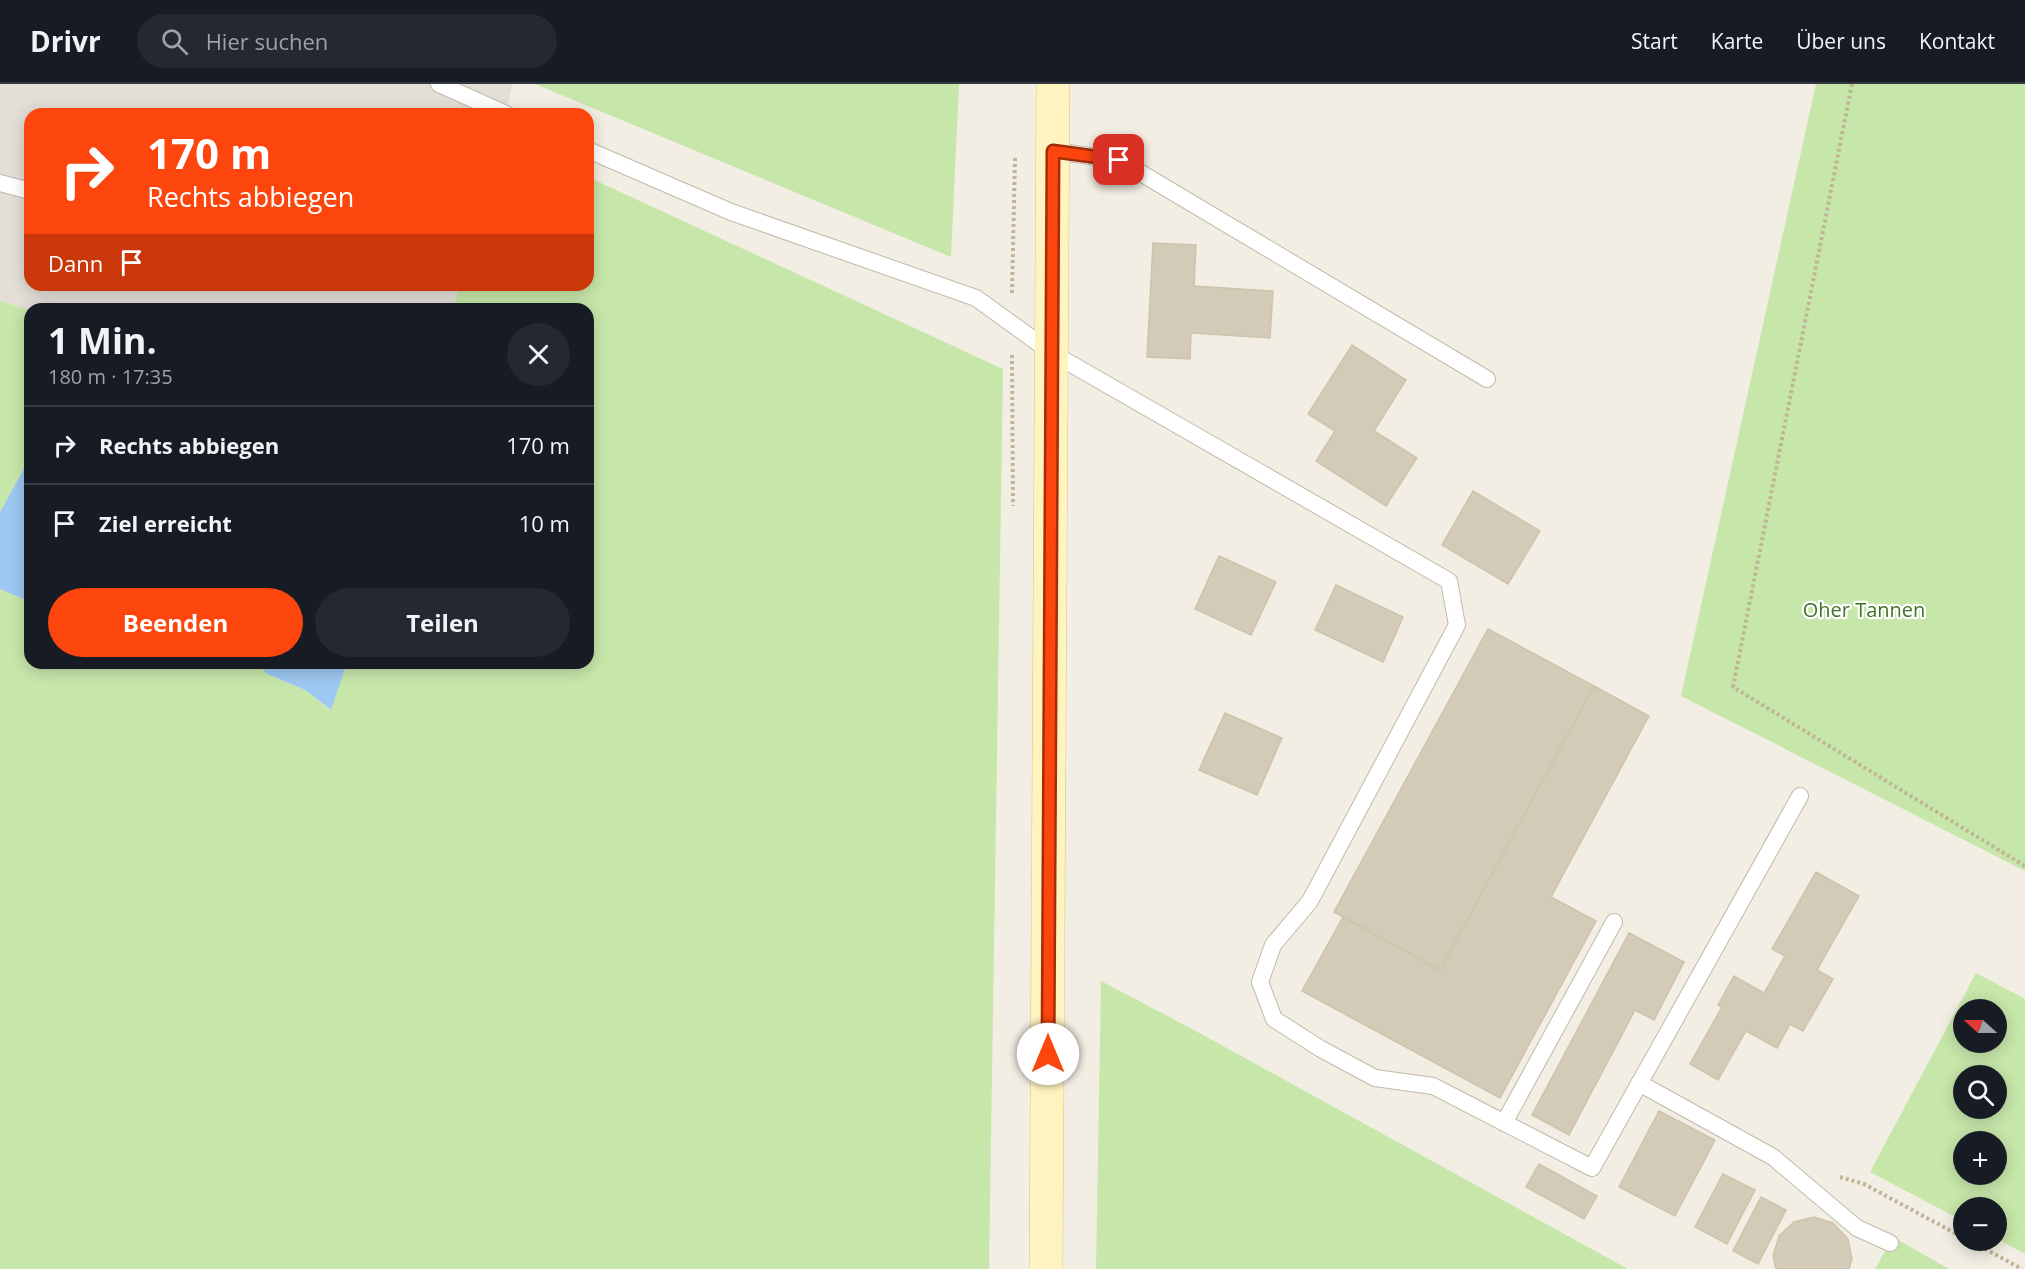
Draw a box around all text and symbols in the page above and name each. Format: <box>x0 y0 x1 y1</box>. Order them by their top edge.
search box <box>137 14 557 68</box>
text: Drivr <box>30 22 101 60</box>
icon: search <box>158 25 191 58</box>
text: Hier suchen <box>206 26 328 56</box>
text: Start <box>1631 27 1678 55</box>
text: Karte <box>1711 27 1763 55</box>
text: Über uns <box>1796 27 1886 55</box>
text: Kontakt <box>1919 27 1995 55</box>
text: 170 m <box>147 124 271 181</box>
icon: right <box>48 132 126 210</box>
pin <box>1093 134 1144 185</box>
icon: arrive <box>1102 143 1135 176</box>
text: Rechts abbiegen <box>147 178 354 215</box>
icon: arrive <box>115 246 148 279</box>
text: Dann <box>48 248 103 278</box>
text: 1 Min. <box>48 316 157 365</box>
button: close <box>507 323 570 386</box>
text: 180 m · 17:35 <box>48 363 173 390</box>
icon: right <box>48 429 81 462</box>
text: Rechts abbiegen <box>99 430 279 460</box>
text: 170 m <box>506 430 570 460</box>
icon: arrive <box>48 507 81 540</box>
text: Ziel erreicht <box>99 508 232 538</box>
text: 10 m <box>519 508 570 538</box>
button: Beenden <box>48 588 303 657</box>
button: Teilen <box>315 588 570 657</box>
park label: Oher Tannen <box>1803 596 1925 623</box>
north arrow <box>1953 999 2007 1053</box>
map controls <box>1953 999 2007 1251</box>
position arrow <box>1016 1022 1080 1086</box>
button: search <box>1953 1065 2007 1119</box>
button: + <box>1953 1131 2007 1185</box>
button: − <box>1953 1197 2007 1251</box>

